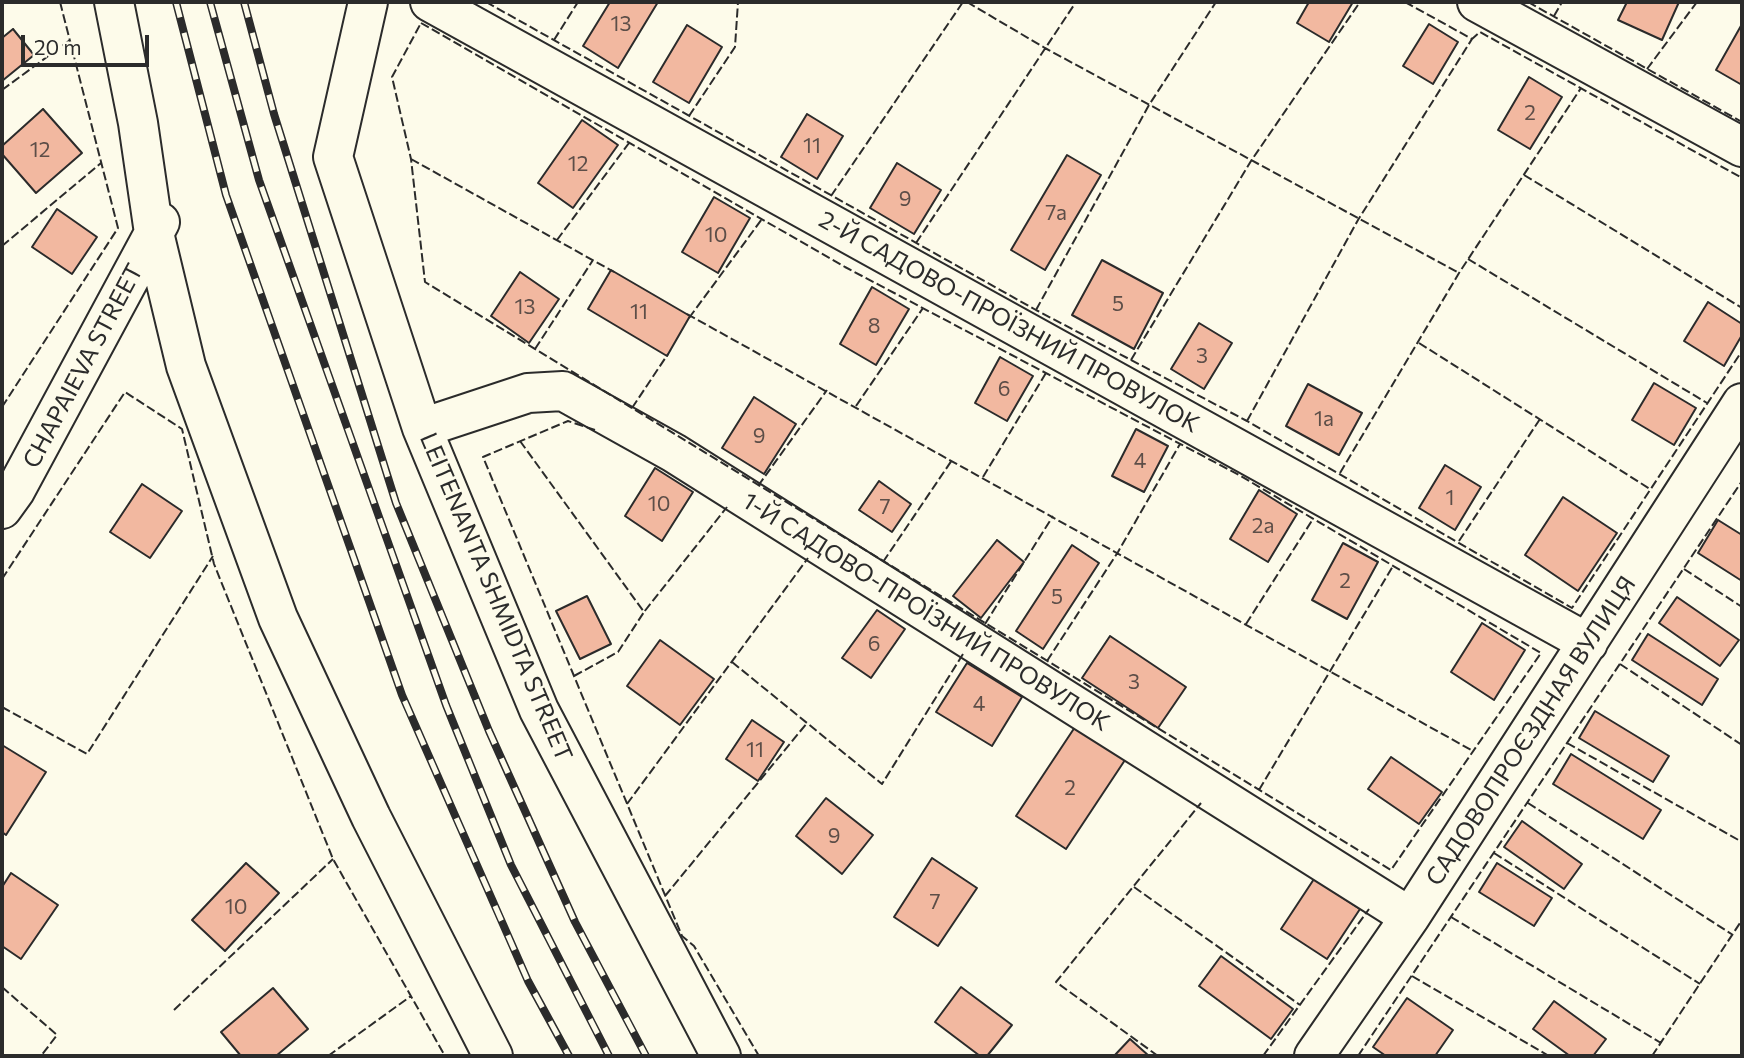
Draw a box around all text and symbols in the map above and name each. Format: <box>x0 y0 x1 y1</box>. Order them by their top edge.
house number: 13 <box>611 11 631 37</box>
scale bar <box>24 21 152 65</box>
text: 20 m <box>34 34 82 59</box>
house number: 2 <box>1524 100 1536 126</box>
house number: 11 <box>803 133 821 159</box>
house number: 12 <box>30 137 50 163</box>
house number: 12 <box>568 151 588 177</box>
house number: 9 <box>899 186 911 212</box>
house number: 7а <box>1045 200 1067 226</box>
street label: 2-Й САДОВО-ПРОЇЗНИЙ ПРОВУЛОК <box>814 205 1204 439</box>
house number: 10 <box>705 222 727 248</box>
street label: CHAPAIEVA STREET <box>17 259 149 473</box>
house number: 5 <box>1112 291 1124 317</box>
house number: 13 <box>515 294 535 320</box>
house number: 11 <box>630 299 648 325</box>
house number: 8 <box>868 313 880 339</box>
house number: 3 <box>1196 343 1208 369</box>
house number: 6 <box>998 376 1010 402</box>
house number: 1а <box>1314 406 1334 432</box>
house number: 9 <box>753 423 765 449</box>
street label: LEITENANTA SHMIDTA STREET <box>414 429 578 765</box>
house number: 4 <box>1134 448 1146 474</box>
house number: 1 <box>1446 485 1454 511</box>
street label: 1-Й САДОВО-ПРОЇЗНИЙ ПРОВУЛОК <box>737 487 1115 737</box>
house number: 10 <box>648 491 670 517</box>
house number: 7 <box>879 494 891 520</box>
house number: 2а <box>1252 513 1274 539</box>
house number: 2 <box>1339 568 1351 594</box>
street label: САДОВОПРОЄЗДНАЯ ВУЛИЦЯ <box>1420 571 1642 891</box>
house number: 5 <box>1051 584 1063 610</box>
house number: 6 <box>868 631 880 657</box>
house number: 3 <box>1128 669 1140 695</box>
house number: 4 <box>973 691 985 717</box>
house number: 11 <box>746 737 764 763</box>
house number: 2 <box>1064 775 1076 801</box>
house number: 9 <box>828 823 840 849</box>
house number: 7 <box>929 889 941 915</box>
house number: 10 <box>225 894 247 920</box>

